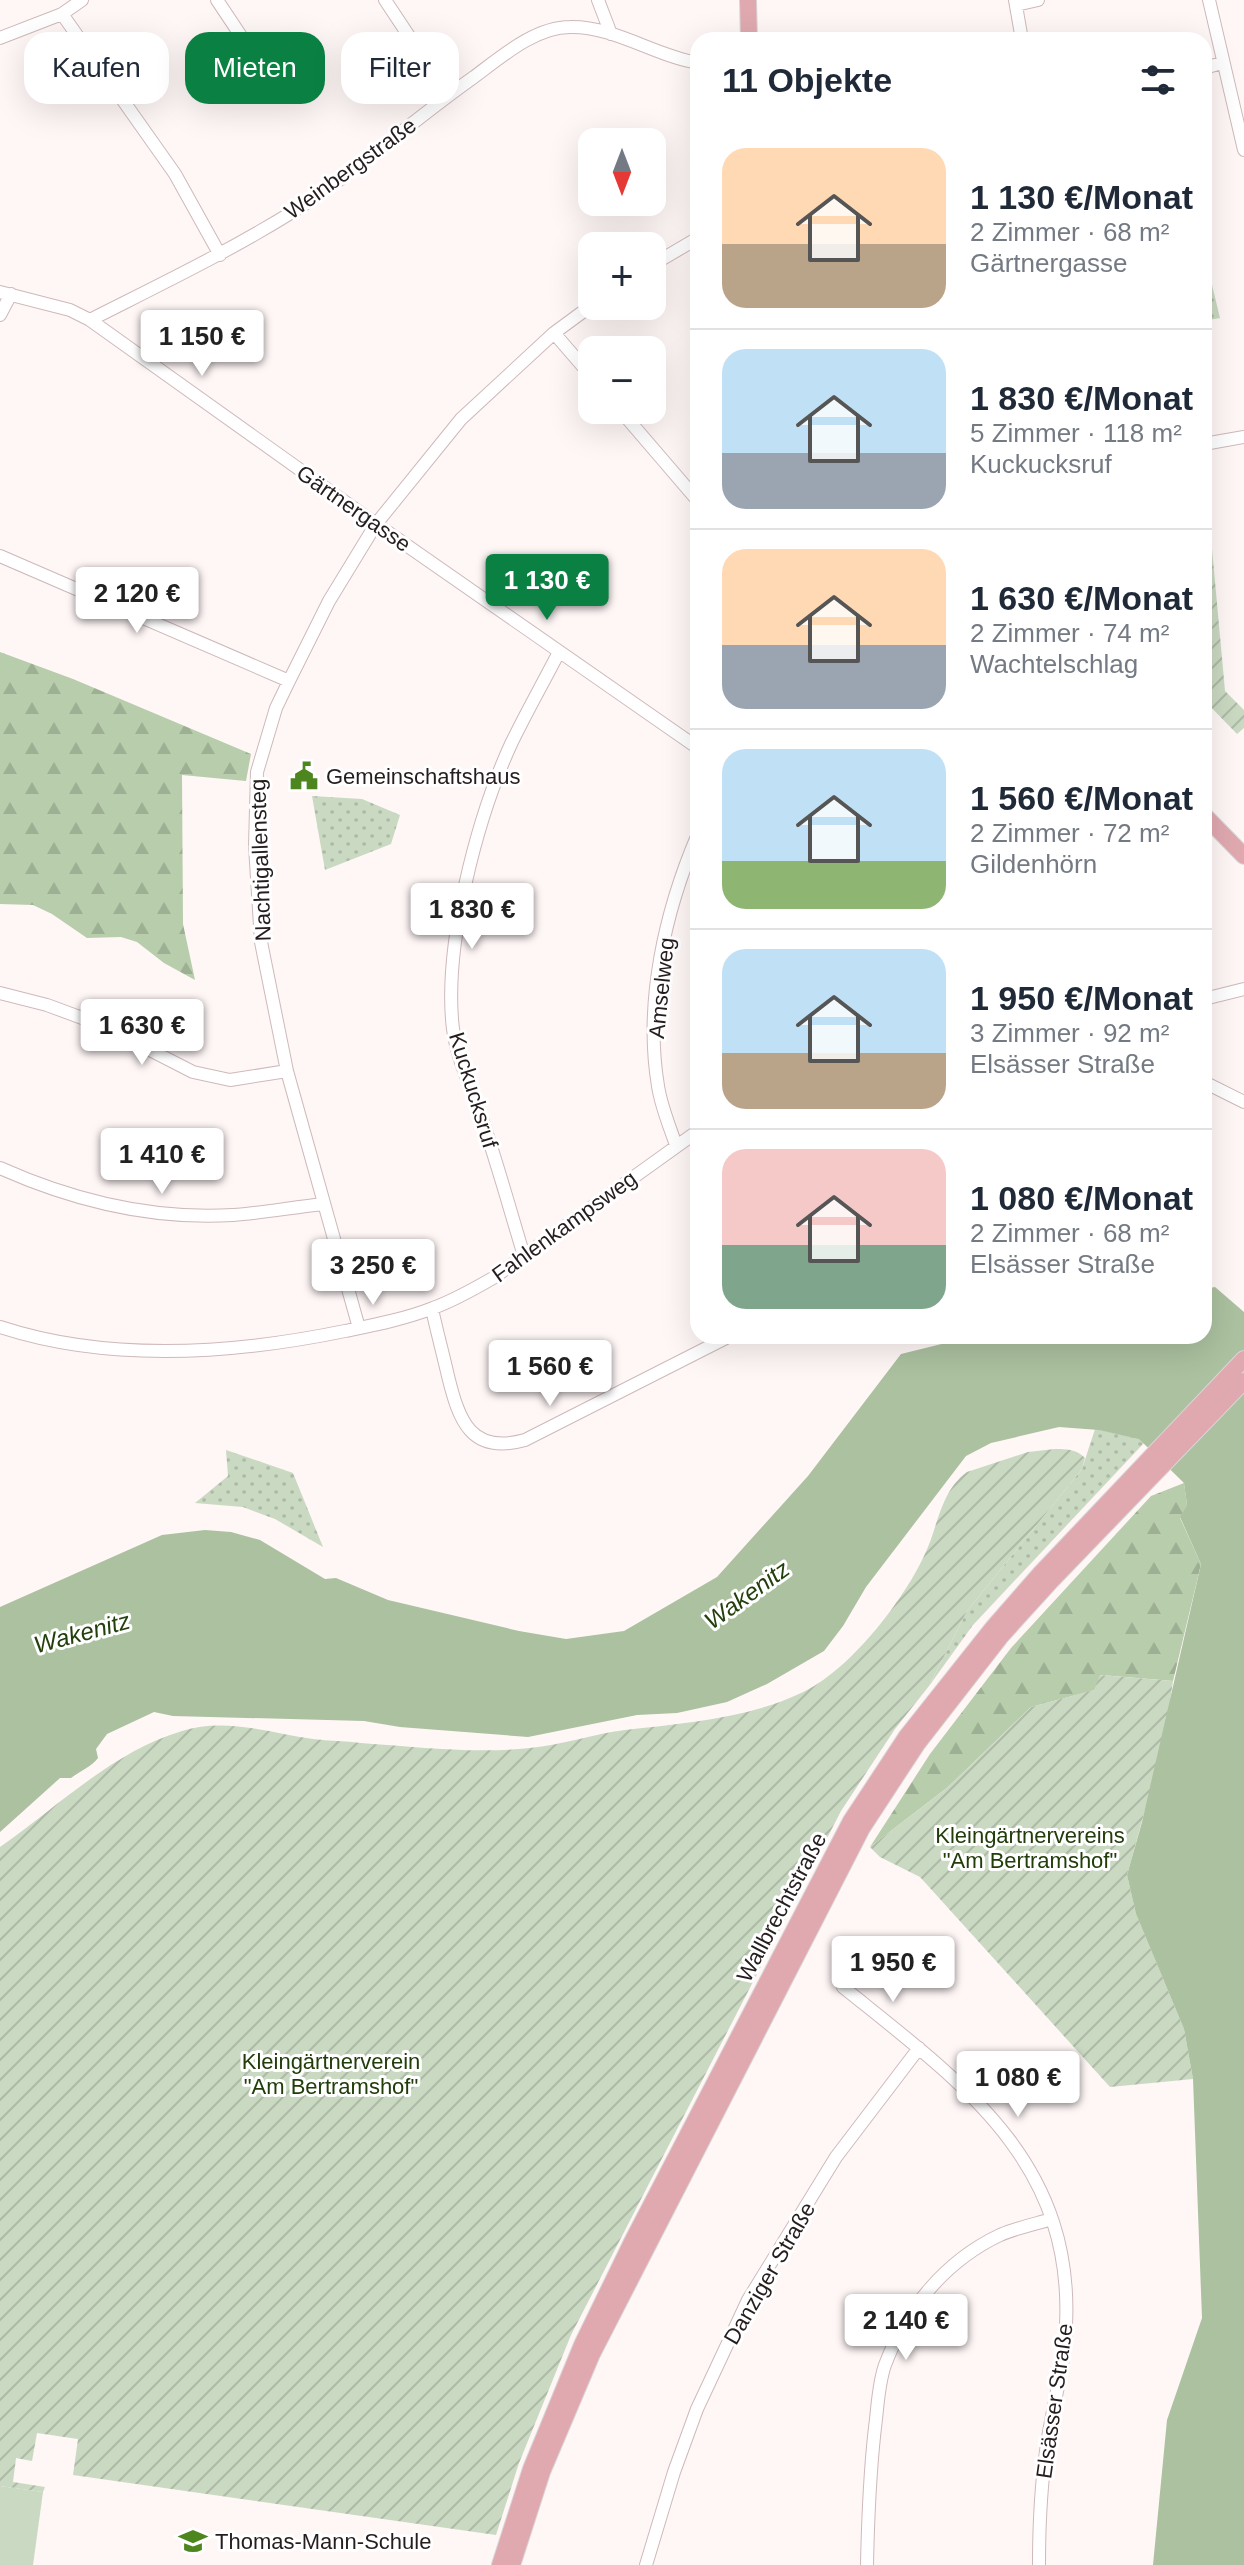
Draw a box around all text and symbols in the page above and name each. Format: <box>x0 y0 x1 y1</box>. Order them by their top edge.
chip: Kaufen <box>24 32 169 104</box>
chip: Mieten <box>185 32 325 104</box>
chip: Filter <box>341 32 459 104</box>
icon: filters <box>1136 58 1180 102</box>
text: 11 Objekte <box>722 61 892 99</box>
street label: Weinbergstraße <box>280 112 421 224</box>
north arrow <box>578 128 666 216</box>
map controls <box>578 128 666 424</box>
text: 1 130 €/Monat <box>970 178 1193 216</box>
icon: home <box>786 180 882 276</box>
text: 2 Zimmer · 68 m² <box>970 217 1169 247</box>
button: + <box>578 232 666 320</box>
text: Gärtnergasse <box>970 248 1128 278</box>
pin: 1 150 € <box>128 310 276 378</box>
text: 1 150 € <box>159 321 245 351</box>
button: − <box>578 336 666 424</box>
text: 1 830 €/Monat <box>970 379 1193 417</box>
icon: home <box>786 381 882 477</box>
text: 5 Zimmer · 118 m² <box>970 418 1182 448</box>
text: Kuckucksruf <box>970 449 1112 479</box>
street label: Gärtnergasse <box>292 460 415 557</box>
pin: 1 130 € <box>473 554 621 622</box>
text: 1 130 € <box>504 565 590 595</box>
pin: 2 120 € <box>63 567 211 635</box>
text: 2 120 € <box>94 578 180 608</box>
text: 1 630 €/Monat <box>970 579 1193 617</box>
icon: home <box>786 581 882 677</box>
text: 2 Zimmer · 74 m² <box>970 618 1169 648</box>
text: Wachtelschlag <box>970 649 1138 679</box>
public building icon: Gemeinschaftshaus <box>289 761 319 791</box>
place label: Gemeinschaftshaus <box>326 764 520 789</box>
street label: Nachtigallensteg <box>245 778 276 942</box>
text: 1 560 €/Monat <box>970 779 1193 817</box>
icon: home <box>786 781 882 877</box>
text: 2 Zimmer · 72 m² <box>970 818 1169 848</box>
text: Gildenhörn <box>970 849 1097 879</box>
pin: 1 830 € <box>398 883 546 951</box>
text: 1 830 € <box>429 894 515 924</box>
street label: Amselweg <box>644 936 679 1040</box>
text: 1 950 €/Monat <box>970 979 1193 1017</box>
icon: home <box>786 981 882 1077</box>
pin: 1 630 € <box>68 999 216 1067</box>
text: 1 630 € <box>99 1010 185 1040</box>
text: 3 Zimmer · 92 m² <box>970 1018 1169 1048</box>
street label: Kuckucksruf <box>444 1029 503 1152</box>
text: Elsässer Straße <box>970 1049 1155 1079</box>
pin: 1 410 € <box>88 1128 236 1196</box>
text: 1 410 € <box>119 1139 205 1169</box>
street label: Fahlenkampsweg <box>487 1166 641 1287</box>
text: 1 080 €/Monat <box>970 1179 1193 1217</box>
icon: home <box>786 1181 882 1277</box>
text: 2 Zimmer · 68 m² <box>970 1218 1169 1248</box>
pin: 3 250 € <box>299 1239 447 1307</box>
text: Elsässer Straße <box>970 1249 1155 1279</box>
text: 3 250 € <box>330 1250 416 1280</box>
pin: 1 560 € <box>476 1340 624 1408</box>
text: 1 560 € <box>507 1351 593 1381</box>
water label: Wakenitz <box>699 1555 794 1634</box>
water label: Wakenitz <box>31 1607 133 1658</box>
park label: Kleingärtnervereins "Am Bertramshof" <box>935 1823 1125 1873</box>
street label: Wallbrechtstraße <box>732 1828 831 1986</box>
pin: 1 950 € <box>819 1936 967 2004</box>
text: 1 950 € <box>850 1947 936 1977</box>
park label: Kleingärtnerverein "Am Bertramshof" <box>242 2049 420 2099</box>
pin: 1 080 € <box>944 2051 1092 2119</box>
text: 1 080 € <box>975 2062 1061 2092</box>
street label: Danziger Straße <box>719 2198 820 2349</box>
pin: 2 140 € <box>832 2294 980 2362</box>
text: 2 140 € <box>863 2305 949 2335</box>
street label: Elsässer Straße <box>1031 2322 1078 2480</box>
school or university icon: Thomas-Mann-Schule <box>178 2526 208 2556</box>
place label: Thomas-Mann-Schule <box>215 2529 431 2554</box>

